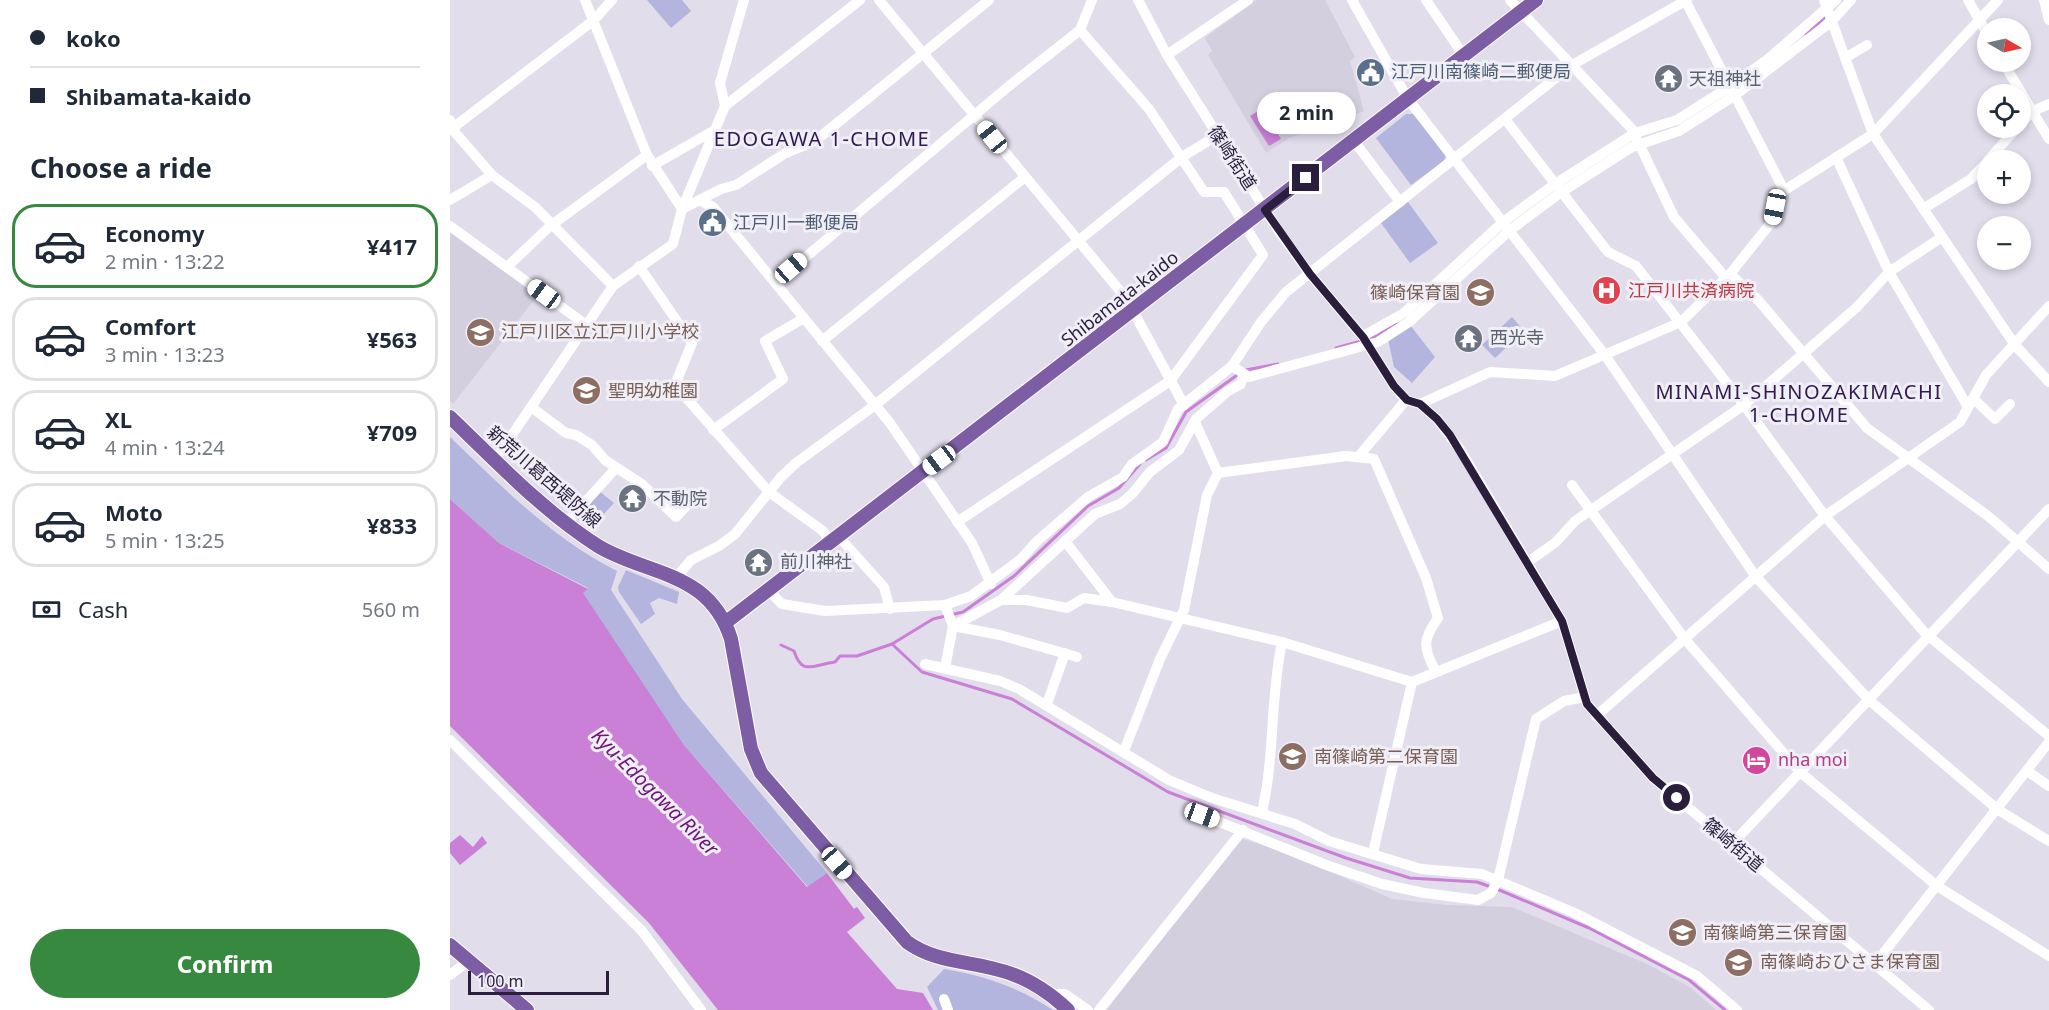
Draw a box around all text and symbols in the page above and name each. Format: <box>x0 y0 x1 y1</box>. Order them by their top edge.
north arrow <box>1977 18 2031 72</box>
map controls <box>1977 18 2031 270</box>
text: koko <box>66 23 121 53</box>
public building icon: 江戸川南篠崎二郵便局 <box>1354 56 1386 88</box>
place label: 江戸川南篠崎二郵便局 <box>1391 59 1571 83</box>
temple icon: 天祖神社 <box>1652 63 1684 95</box>
place label: 天祖神社 <box>1689 66 1761 90</box>
text: Shibamata-kaido <box>66 81 252 111</box>
button: locate <box>1977 84 2031 138</box>
callout: 2 min <box>1256 91 1356 133</box>
text: 2 min <box>1279 99 1334 126</box>
car <box>974 117 1010 157</box>
street label: 篠崎街道 <box>1203 121 1263 194</box>
district label: EDOGAWA 1-CHOME <box>714 125 930 152</box>
text: Choose a ride <box>30 149 212 186</box>
button: + <box>1977 150 2031 204</box>
route end <box>1292 164 1319 191</box>
car <box>1763 188 1787 226</box>
public building icon: 江戸川一郵便局 <box>696 207 728 239</box>
place label: 江戸川一郵便局 <box>733 210 859 234</box>
button: − <box>1977 216 2031 270</box>
text: Economy <box>105 218 204 248</box>
icon: car <box>33 219 87 273</box>
text: ¥417 <box>367 231 417 261</box>
street label: Shibamata-kaido <box>1056 245 1183 352</box>
text: 2 min · 13:22 <box>105 248 225 275</box>
car <box>772 249 810 287</box>
hospital icon: 江戸川共済病院 <box>1591 275 1623 307</box>
car <box>524 276 564 312</box>
school or university icon: 篠崎保育園 <box>1465 277 1497 309</box>
place label: 江戸川共済病院 <box>1628 278 1754 302</box>
place label: 篠崎保育園 <box>1370 280 1460 304</box>
text: Comfort <box>105 311 196 341</box>
icon: car <box>33 312 87 366</box>
school or university icon: 江戸川区立江戸川小学校 <box>464 316 496 348</box>
place label: 江戸川区立江戸川小学校 <box>501 319 699 343</box>
temple icon: 西光寺 <box>1453 322 1485 354</box>
text: ¥563 <box>367 324 417 354</box>
place label: 西光寺 <box>1490 325 1544 349</box>
text: 3 min · 13:23 <box>105 341 225 368</box>
school or university icon: 聖明幼稚園 <box>571 375 603 407</box>
place label: 聖明幼稚園 <box>608 378 698 402</box>
district label: MINAMI-SHINOZAKIMACHI 1-CHOME <box>1655 378 1943 428</box>
text: XL <box>105 404 132 434</box>
icon: car <box>33 405 87 459</box>
text: ¥709 <box>367 417 417 447</box>
street label: 新荒川葛西堤防線 <box>482 420 607 533</box>
text: 4 min · 13:24 <box>105 434 225 461</box>
car <box>919 442 959 478</box>
temple icon: 不動院 <box>616 483 648 515</box>
place label: 不動院 <box>653 486 707 510</box>
text: Moto <box>105 497 163 527</box>
icon: car <box>33 498 87 552</box>
text: ¥833 <box>367 510 417 540</box>
text: 5 min · 13:25 <box>105 527 225 554</box>
temple icon: 前川神社 <box>743 546 775 578</box>
place label: 前川神社 <box>780 549 852 573</box>
icon: cash <box>30 593 63 626</box>
text: Cash <box>78 594 128 624</box>
text: 560 m <box>362 596 420 623</box>
water label: Kyu-Edogawa River <box>586 722 726 862</box>
school or university icon: 南篠崎第二保育園 <box>1277 741 1309 773</box>
place label: 南篠崎第二保育園 <box>1314 744 1458 768</box>
hotel icon: nha moi <box>1741 744 1773 776</box>
place label: nha moi <box>1778 747 1847 771</box>
route start <box>1663 784 1690 811</box>
car <box>1182 800 1222 830</box>
street label: 篠崎街道 <box>1698 812 1769 877</box>
car <box>818 844 856 882</box>
school or university icon: 南篠崎第三保育園 <box>1666 917 1698 949</box>
place label: 南篠崎第三保育園 <box>1703 920 1847 944</box>
button: Confirm <box>30 929 420 998</box>
school or university icon: 南篠崎おひさま保育園 <box>1723 946 1755 978</box>
place label: 南篠崎おひさま保育園 <box>1760 949 1940 973</box>
scale bar <box>468 968 609 996</box>
text: 100 m <box>477 970 524 992</box>

